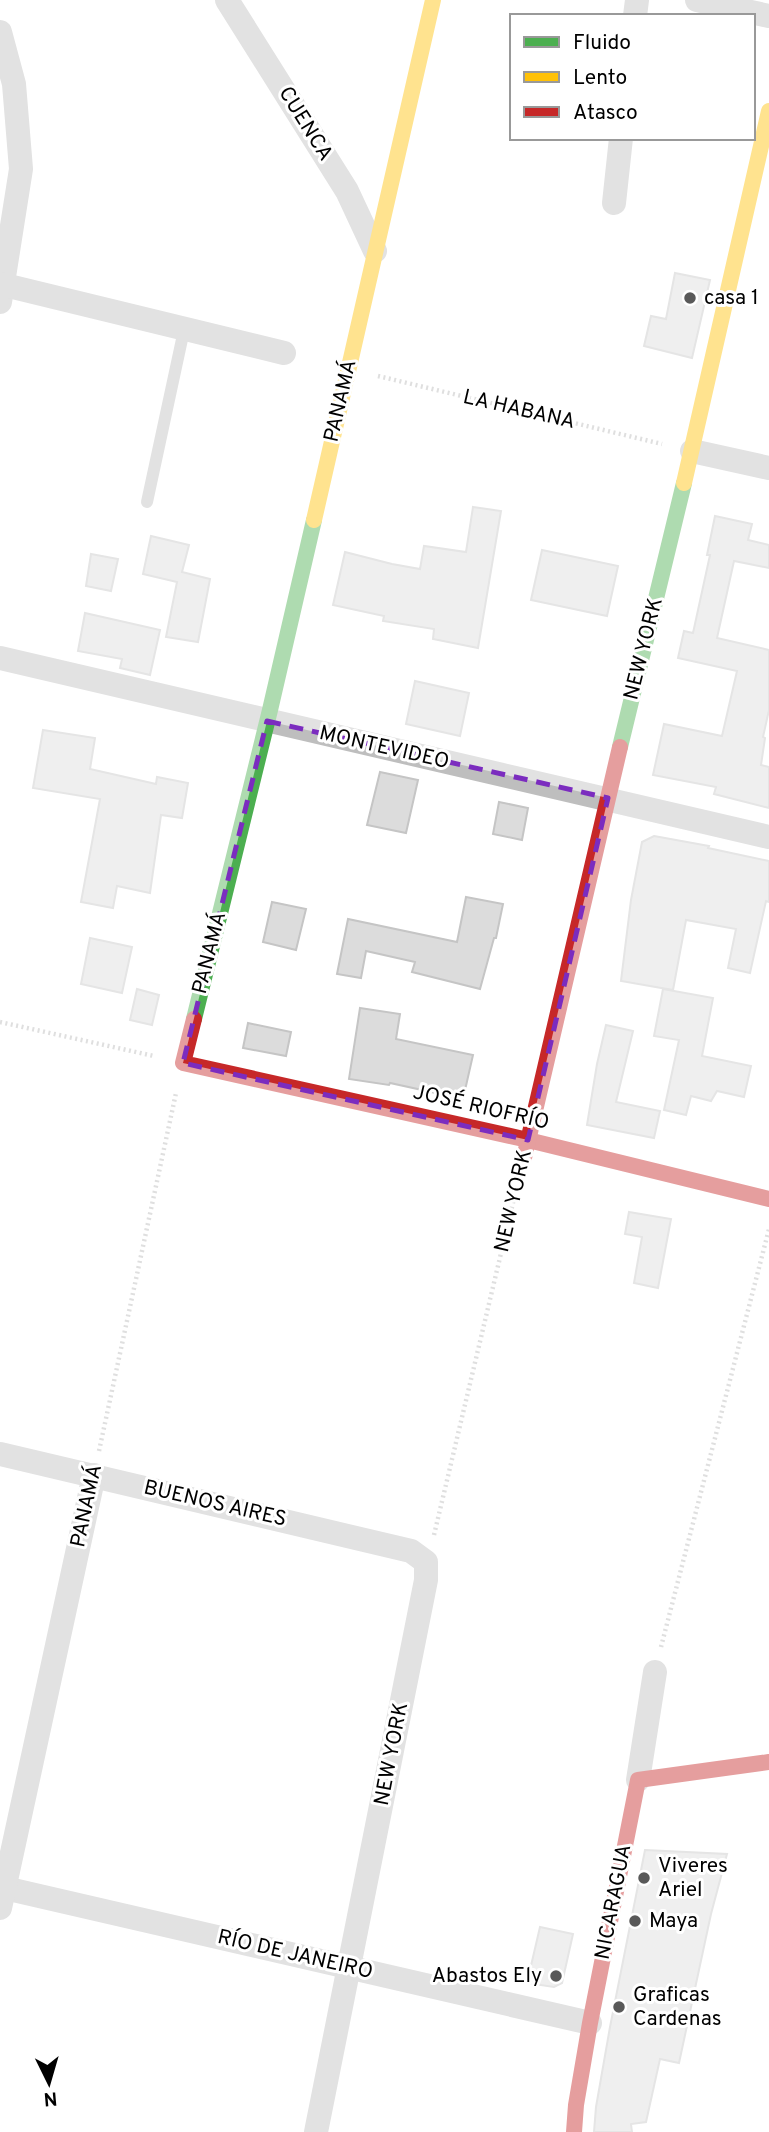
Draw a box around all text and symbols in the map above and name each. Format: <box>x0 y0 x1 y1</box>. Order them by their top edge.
legend <box>510 14 755 140</box>
text: Fluido <box>573 30 631 57</box>
text: Lento <box>573 65 627 92</box>
street label: CUENCA <box>272 82 338 166</box>
text: Atasco <box>573 100 638 127</box>
place label: casa 1 <box>704 285 759 312</box>
marker: casa 1 <box>682 290 698 306</box>
street label: PANAMÁ <box>317 357 364 445</box>
street label: LA HABANA <box>460 384 578 436</box>
street label: NEW YORK <box>618 595 670 703</box>
street label: MONTEVIDEO <box>316 720 452 776</box>
street label: PANAMÁ <box>186 909 233 997</box>
street label: JOSÉ RIOFRÍO <box>410 1078 552 1137</box>
street label: NEW YORK <box>489 1147 539 1255</box>
street label: PANAMÁ <box>64 1462 109 1550</box>
street label: BUENOS AIRES <box>141 1474 289 1534</box>
street label: NEW YORK <box>369 1700 415 1808</box>
street label: NICARAGUA <box>590 1842 638 1962</box>
place label: Viveres Ariel <box>658 1853 728 1904</box>
marker: Viveres Ariel <box>636 1870 652 1886</box>
place label: Maya <box>649 1908 698 1935</box>
marker: Maya <box>627 1913 643 1929</box>
street label: RÍO DE JANEIRO <box>215 1923 376 1986</box>
place label: Abastos Ely <box>432 1963 542 1990</box>
marker: Abastos Ely <box>548 1968 564 1984</box>
place label: Graficas Cardenas <box>633 1982 722 2033</box>
marker: Graficas Cardenas <box>611 1999 627 2015</box>
north arrow <box>14 2048 84 2118</box>
text: N <box>42 2085 58 2110</box>

